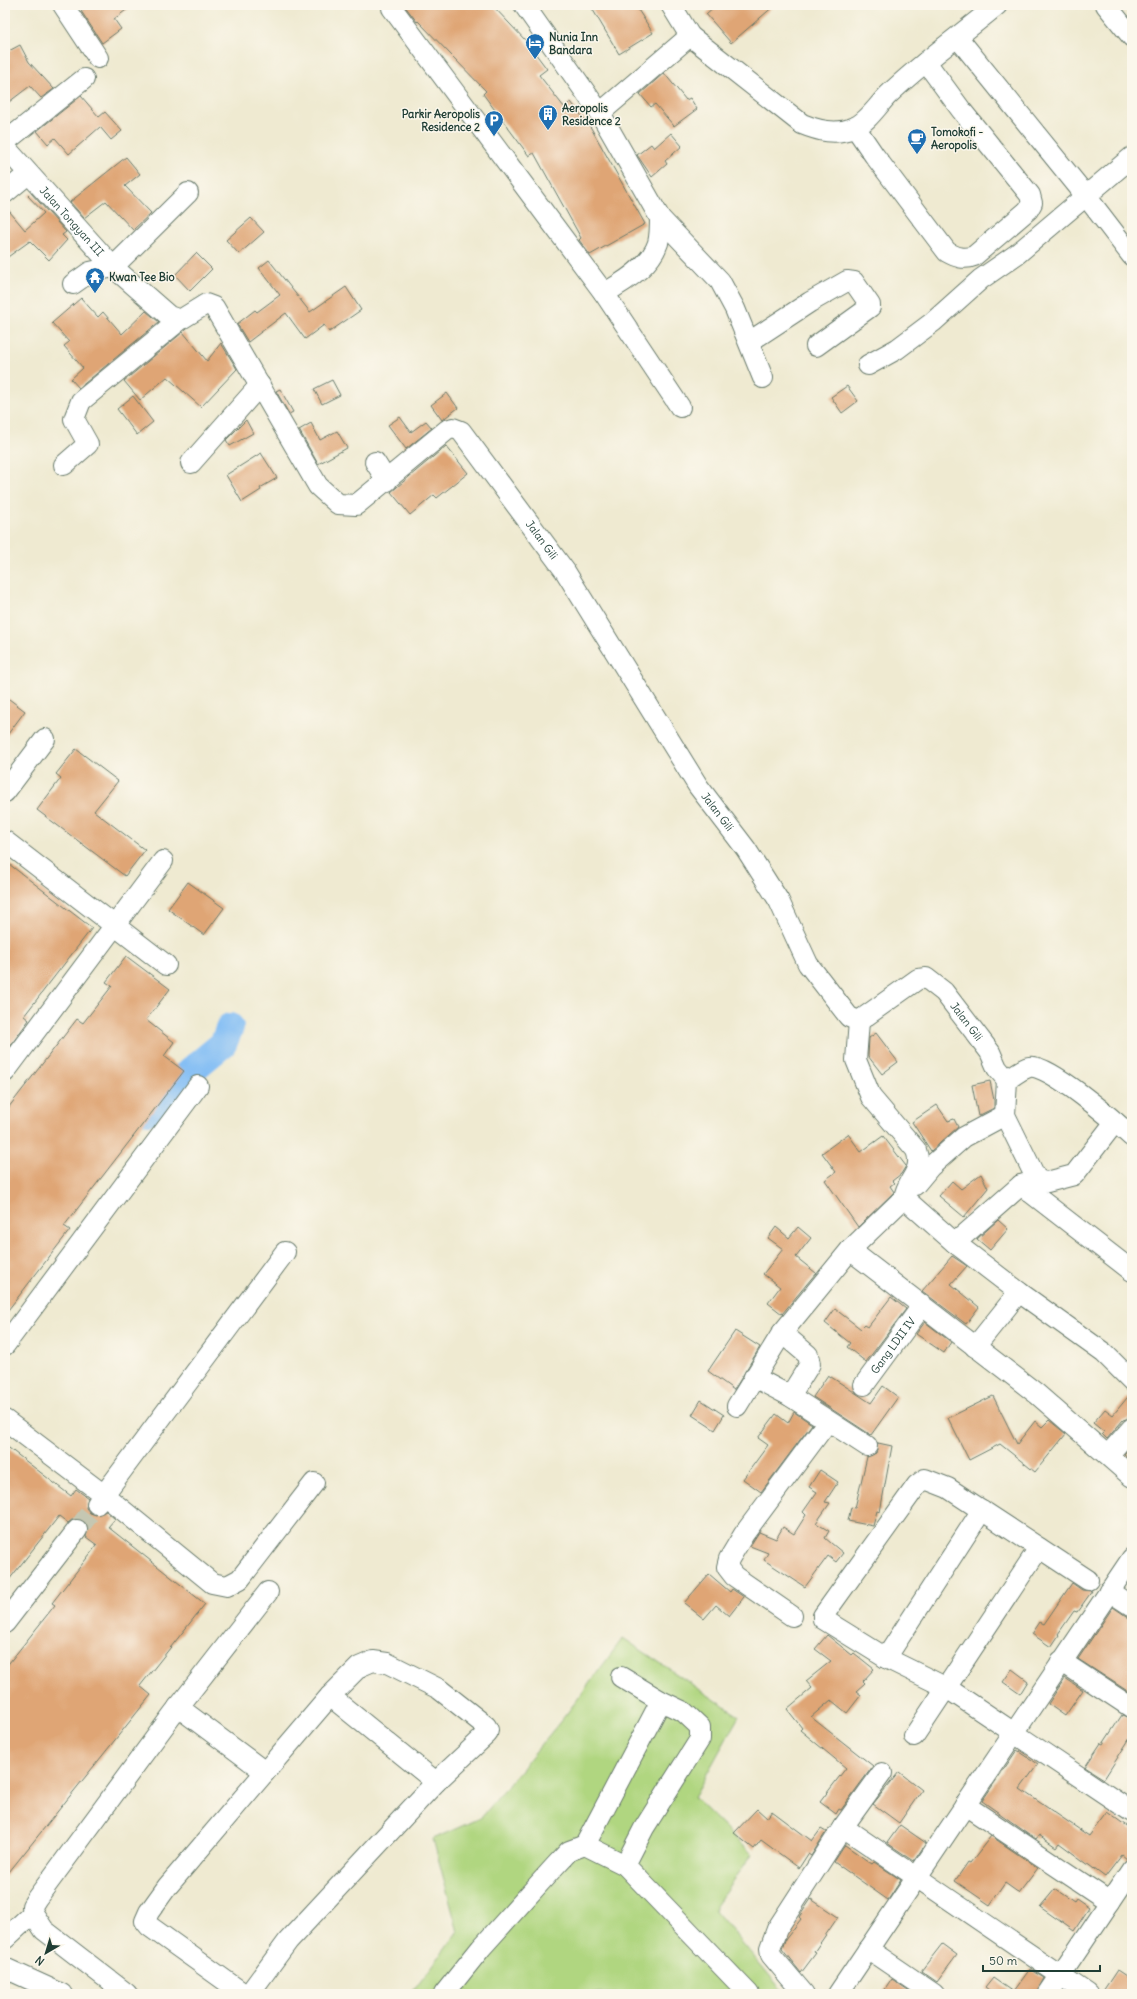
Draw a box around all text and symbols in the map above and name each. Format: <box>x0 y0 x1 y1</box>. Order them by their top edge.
place label: Nunia Inn Bandara <box>549 30 599 57</box>
hotel icon: Nunia Inn Bandara <box>524 32 546 60</box>
place label: Aeropolis Residence 2 <box>562 101 621 128</box>
building icon: Aeropolis Residence 2 <box>537 103 559 131</box>
place label: Parkir Aeropolis Residence 2 <box>402 107 480 134</box>
parking icon: Parkir Aeropolis Residence 2 <box>483 109 505 137</box>
place label: Tomokofi - Aeropolis <box>931 125 983 153</box>
cafe icon: Tomokofi - Aeropolis <box>906 127 928 155</box>
street label: Jalan Tongyan III <box>37 183 107 259</box>
temple icon: Kwan Tee Bio <box>84 266 106 294</box>
place label: Kwan Tee Bio <box>109 270 175 284</box>
street label: Jalan Gili <box>523 517 561 562</box>
street label: Jalan Gili <box>698 789 737 834</box>
street label: Jalan Gili <box>947 999 986 1043</box>
street label: Gang LDII IV <box>868 1314 918 1377</box>
north arrow <box>26 1933 66 1973</box>
scale bar <box>983 1947 1100 1973</box>
text: N <box>33 1953 47 1969</box>
text: 50 m <box>989 1953 1018 1968</box>

